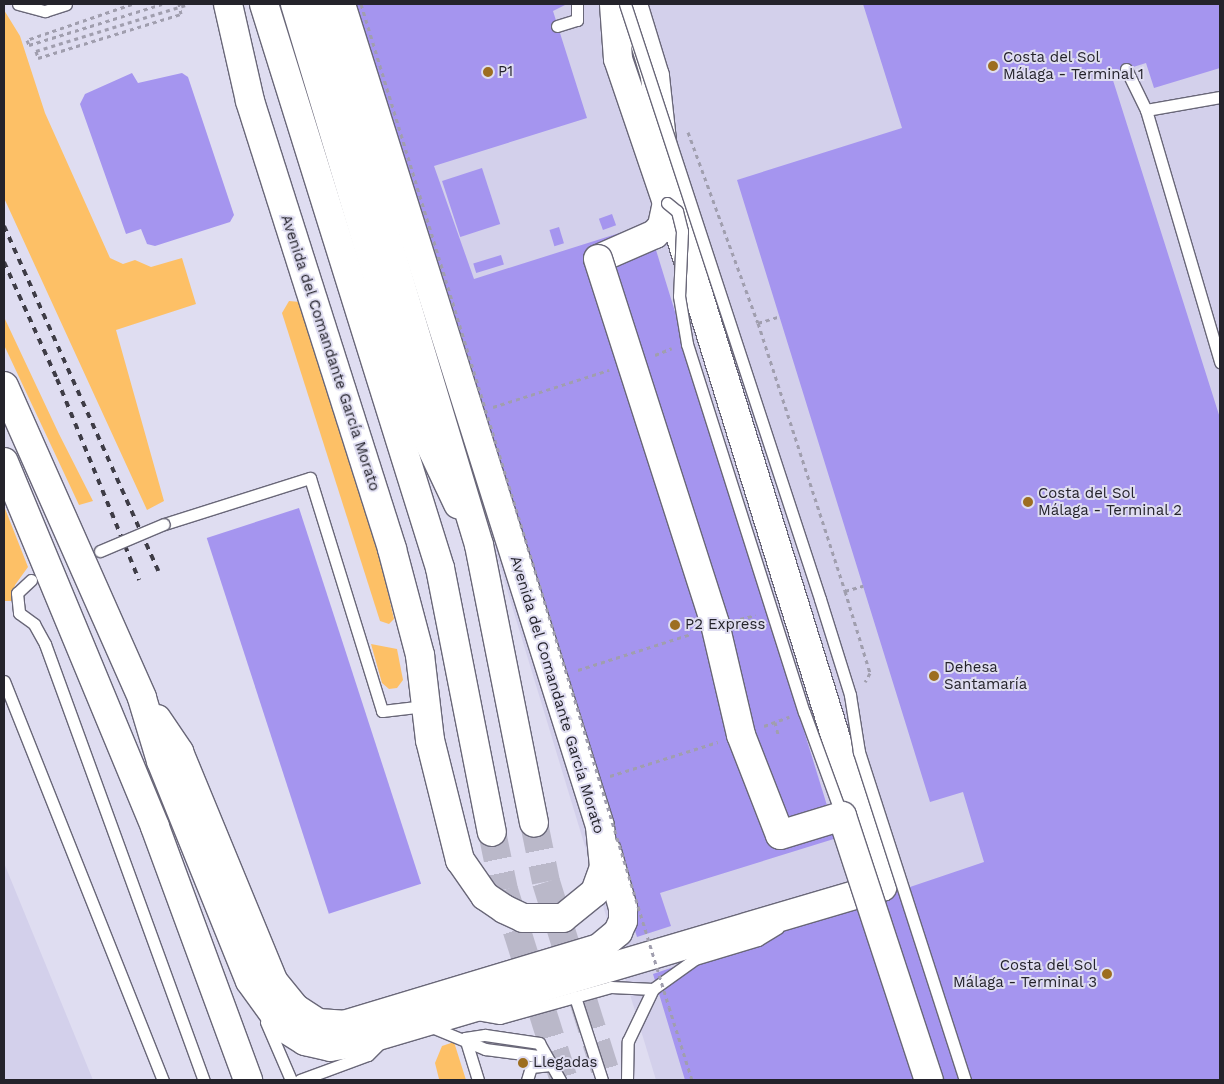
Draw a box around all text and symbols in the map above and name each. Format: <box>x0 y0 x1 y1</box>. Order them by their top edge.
place label: Costa del Sol Málaga - Terminal 1 <box>1003 48 1145 83</box>
marker: Costa del Sol Málaga - Terminal 1 <box>987 60 999 72</box>
place label: P1 <box>498 63 513 81</box>
marker: P1 <box>482 66 494 78</box>
street label: Avenida del Comandante García Morato <box>277 212 383 494</box>
place label: Costa del Sol Málaga - Terminal 2 <box>1038 484 1183 519</box>
marker: Costa del Sol Málaga - Terminal 2 <box>1022 496 1034 508</box>
street label: Avenida del Comandante García Morato <box>506 553 608 837</box>
place label: P2 Express <box>685 616 765 634</box>
marker: P2 Express <box>669 619 681 631</box>
place label: Dehesa Santamaría <box>944 658 1027 693</box>
marker: Dehesa Santamaría <box>928 670 940 682</box>
place label: Costa del Sol Málaga - Terminal 3 <box>952 956 1097 991</box>
marker: Costa del Sol Málaga - Terminal 3 <box>1101 968 1113 980</box>
place label: Llegadas <box>533 1054 597 1072</box>
marker: Llegadas <box>517 1057 529 1069</box>

